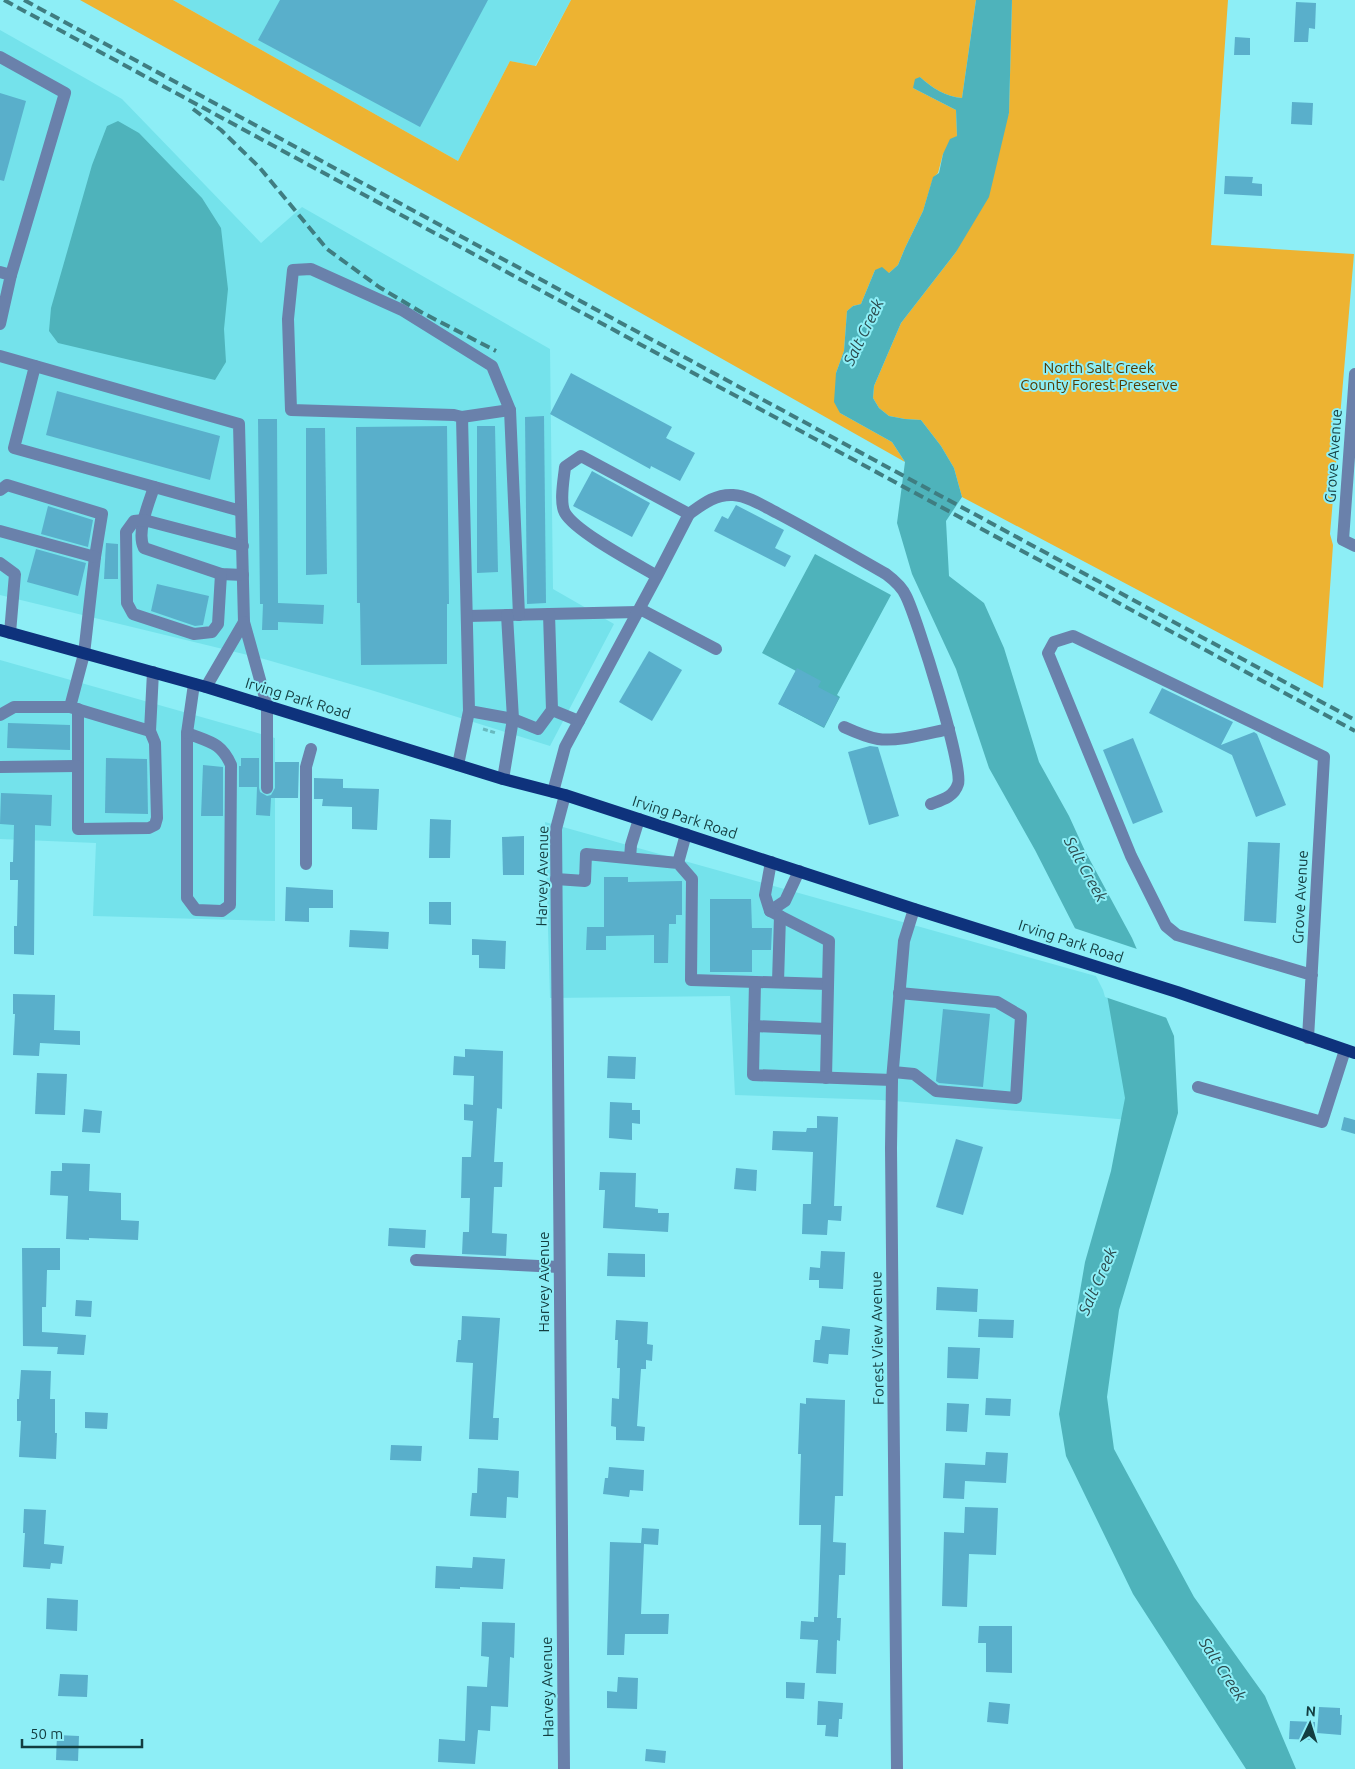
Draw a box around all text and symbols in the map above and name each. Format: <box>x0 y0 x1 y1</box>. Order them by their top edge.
water label: Salt Creek <box>839 295 887 369</box>
park label: North Salt Creek County Forest Preserve <box>1020 359 1178 393</box>
street label: Grove Avenue <box>1321 409 1345 503</box>
street label: Irving Park Road <box>243 674 353 722</box>
street label: Irving Park Road <box>630 792 740 842</box>
street label: Harvey Avenue <box>533 825 551 927</box>
water label: Salt Creek <box>1060 832 1112 905</box>
street label: Grove Avenue <box>1289 850 1311 944</box>
street label: Irving Park Road <box>1016 916 1126 966</box>
street label: Harvey Avenue <box>535 1232 552 1332</box>
water label: Salt Creek <box>1074 1244 1120 1318</box>
street label: Forest View Avenue <box>867 1271 887 1405</box>
water label: Salt Creek <box>1195 1633 1250 1705</box>
street label: Harvey Avenue <box>538 1636 556 1738</box>
north arrow <box>1285 1699 1335 1749</box>
text: N <box>1305 1703 1317 1719</box>
scale bar <box>22 1716 142 1748</box>
text: 50 m <box>30 1725 63 1742</box>

